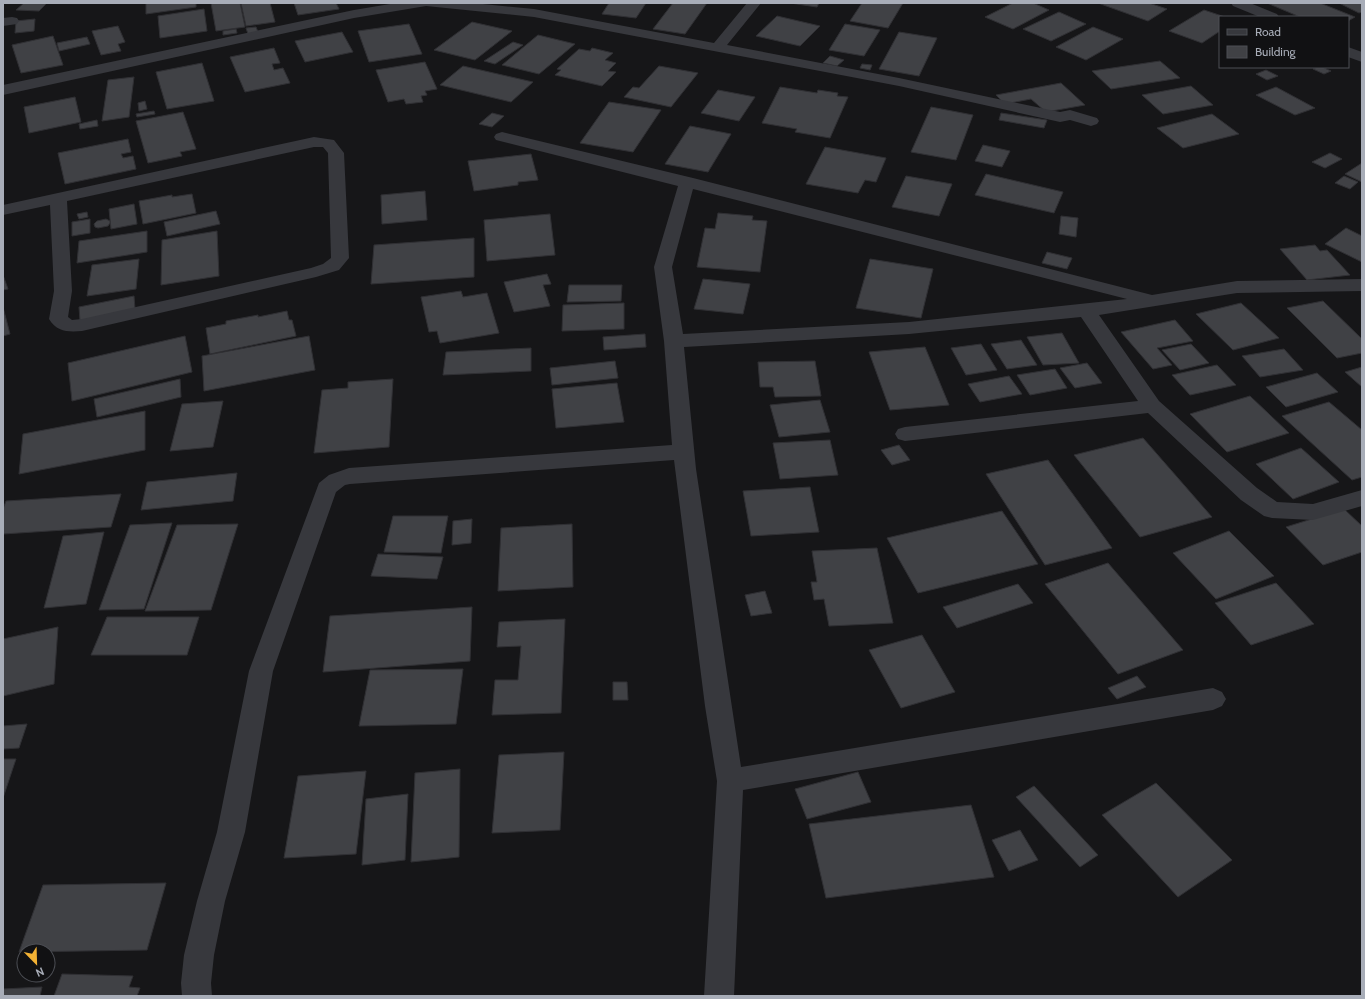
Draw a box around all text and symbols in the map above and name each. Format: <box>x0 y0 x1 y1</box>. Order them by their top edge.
legend <box>1219 16 1349 68</box>
text: Road <box>1255 24 1281 39</box>
text: Building <box>1255 44 1297 59</box>
north arrow <box>16 943 56 983</box>
text: N <box>34 964 46 980</box>

